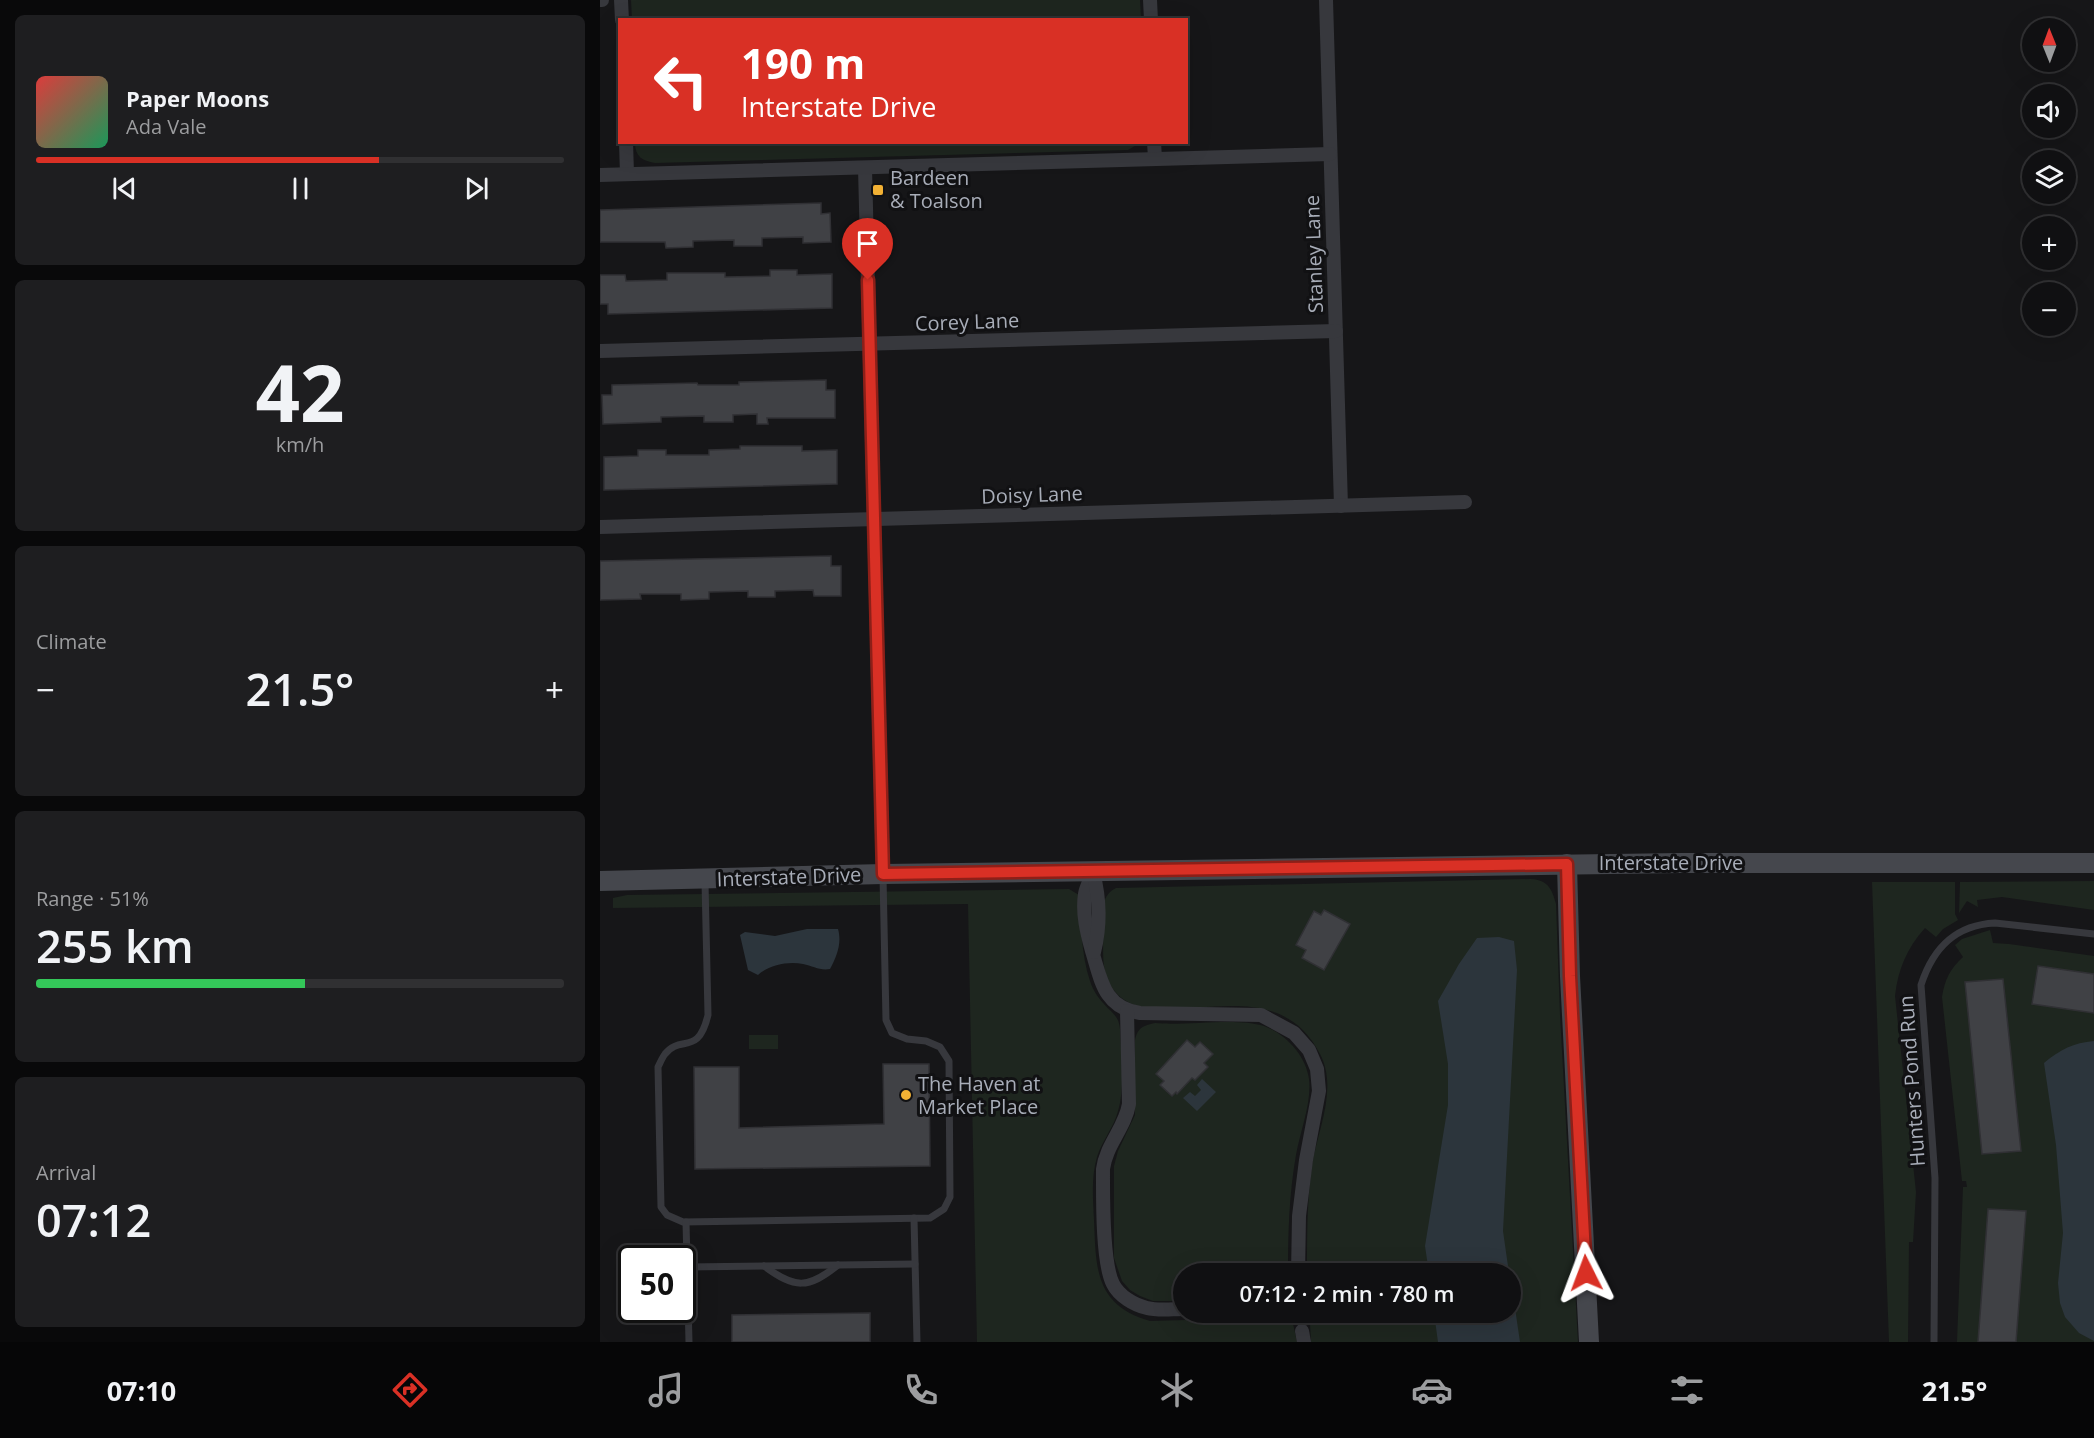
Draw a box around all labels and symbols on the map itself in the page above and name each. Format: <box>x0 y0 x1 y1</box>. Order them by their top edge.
north arrow <box>2022 18 2076 72</box>
place label: Bardeen & Toalson <box>890 164 983 214</box>
marker: Bardeen & Toalson <box>871 183 885 197</box>
street label: Stanley Lane <box>1298 195 1329 313</box>
pin <box>842 218 893 280</box>
street label: Corey Lane <box>914 306 1020 337</box>
street label: Doisy Lane <box>981 479 1083 510</box>
street label: Interstate Drive <box>1599 849 1743 876</box>
street label: Interstate Drive <box>716 860 862 893</box>
street label: Hunters Pond Run <box>1892 995 1931 1167</box>
place label: The Haven at Market Place <box>918 1070 1041 1120</box>
marker: The Haven at Market Place <box>899 1088 913 1102</box>
position arrow <box>1554 1241 1618 1305</box>
speed limit sign: 50 <box>618 1245 696 1323</box>

